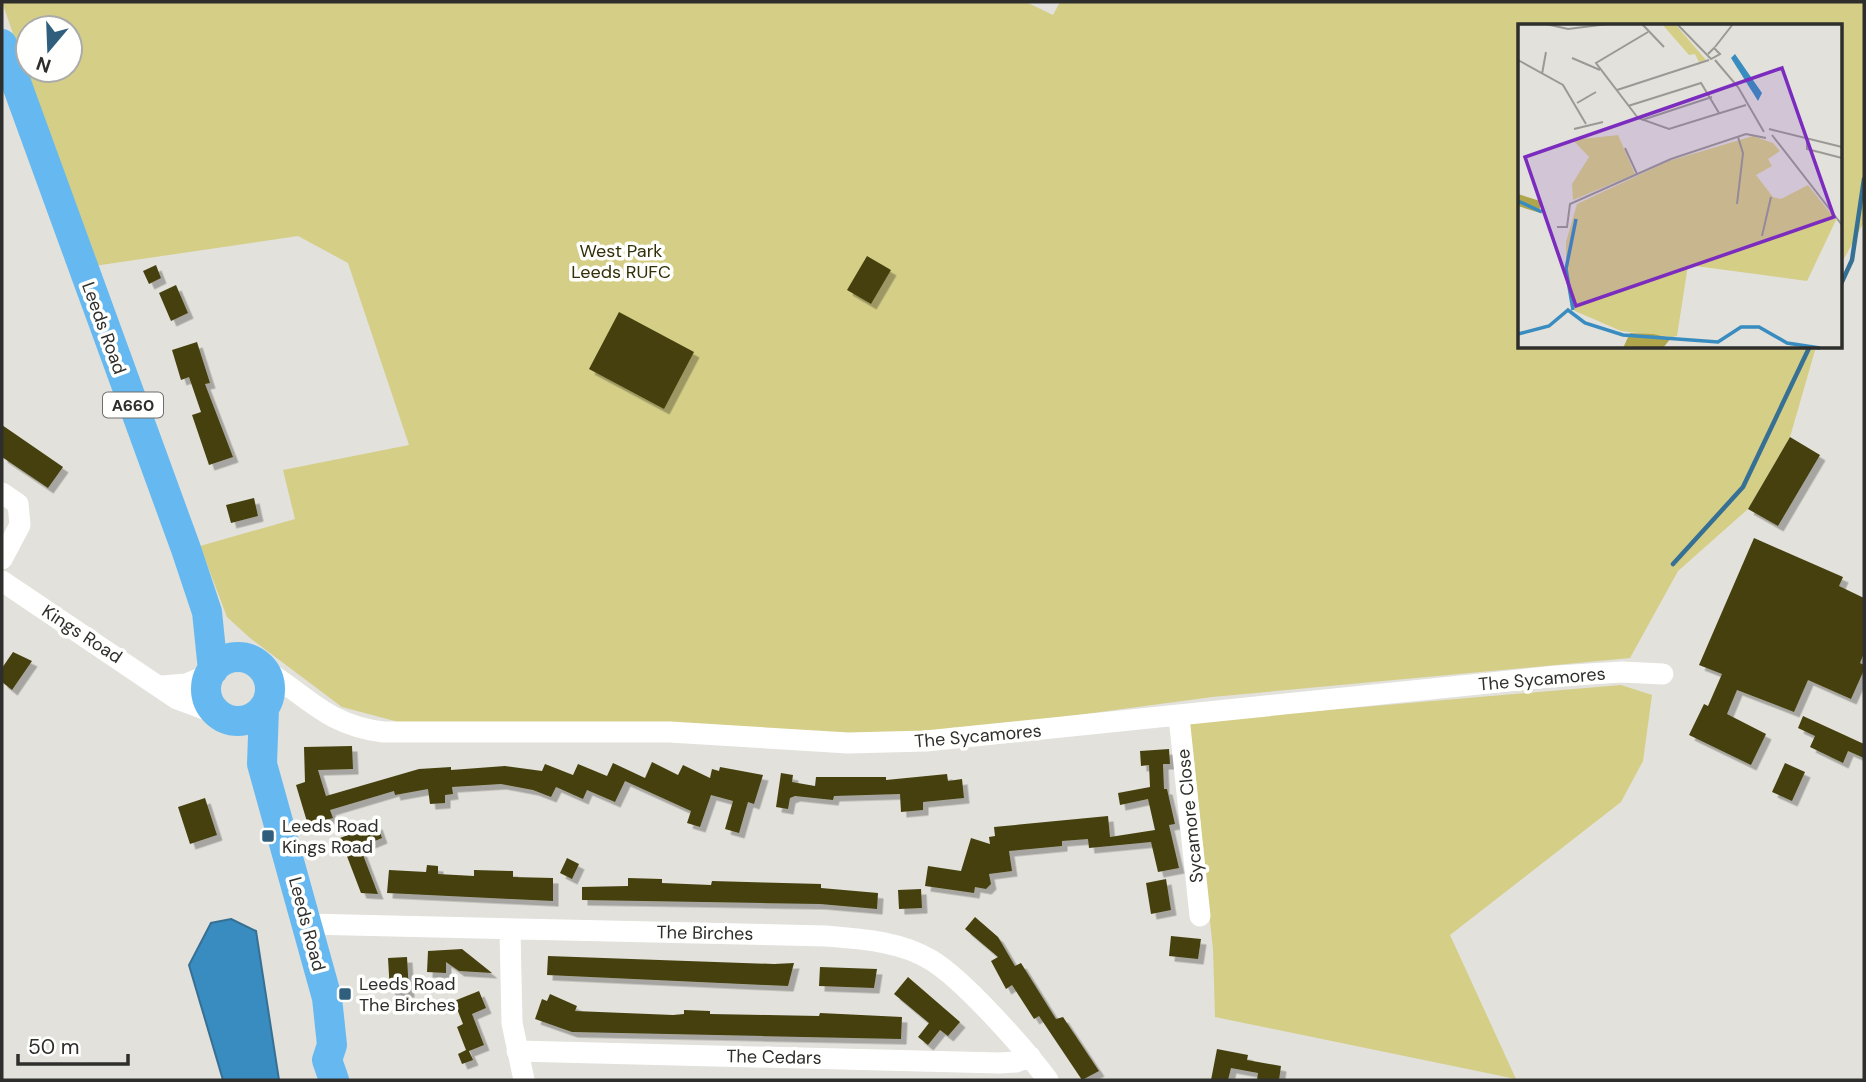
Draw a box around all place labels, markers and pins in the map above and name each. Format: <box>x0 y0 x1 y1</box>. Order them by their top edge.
place label: Leeds Road Kings Road <box>282 814 379 859</box>
marker: Leeds Road Kings Road <box>260 828 276 844</box>
place label: Leeds Road The Birches <box>359 972 456 1017</box>
marker: Leeds Road The Birches <box>337 986 353 1002</box>

